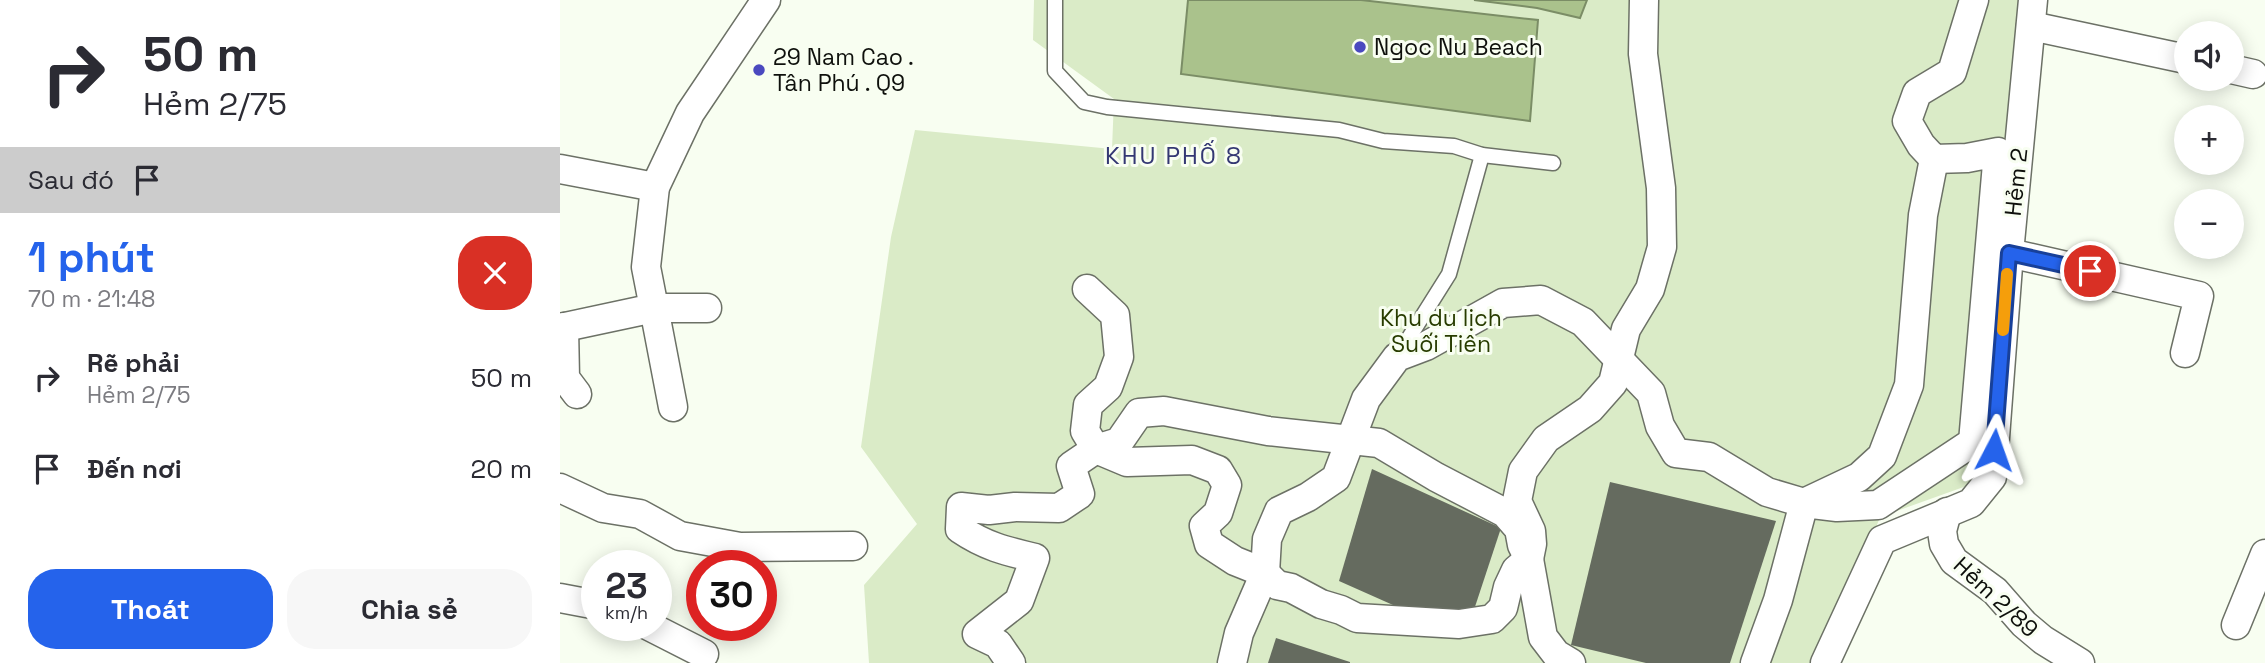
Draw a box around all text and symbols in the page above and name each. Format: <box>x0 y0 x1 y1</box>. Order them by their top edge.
map controls <box>2174 21 2244 259</box>
button: sound <box>2174 21 2244 91</box>
text: 50 m <box>143 23 258 85</box>
icon: right <box>28 28 119 119</box>
place label: Ngoc Nu Beach <box>1374 32 1543 62</box>
marker: Ngoc Nu Beach <box>1352 39 1368 55</box>
place label: 29 Nam Cao . Tân Phú . Q9 <box>773 42 914 98</box>
marker: 29 Nam Cao . Tân Phú . Q9 <box>751 62 767 78</box>
text: Hẻm 2/75 <box>143 84 287 124</box>
button: + <box>2174 105 2244 175</box>
district label: KHU PHỐ 8 <box>1105 140 1243 171</box>
street label: Hẻm 2 <box>1998 146 2034 218</box>
icon: arrive <box>128 161 166 199</box>
text: Sau đó <box>28 163 114 197</box>
button: − <box>2174 189 2244 259</box>
text: 1 phút <box>28 231 155 284</box>
button: close <box>458 236 532 310</box>
pin <box>2060 241 2120 301</box>
icon: arrive <box>2071 252 2109 290</box>
text: 70 m · 21:48 <box>28 284 155 314</box>
park label: Khu du lịch Suối Tiên <box>1380 303 1502 359</box>
text: Rẽ phải <box>87 346 180 380</box>
icon: right <box>28 359 66 397</box>
text: 50 m <box>471 361 532 395</box>
text: Hẻm 2/75 <box>87 380 191 410</box>
position arrow <box>1957 413 2031 487</box>
icon: arrive <box>28 450 66 488</box>
text: Đến nơi <box>87 452 182 486</box>
text: 20 m <box>471 452 532 486</box>
speed limit sign: 30 <box>686 550 777 641</box>
street label: Hẻm 2/89 <box>1947 550 2045 644</box>
text: 23 <box>605 564 648 608</box>
button: Thoát <box>28 569 273 649</box>
button: Chia sẻ <box>287 569 532 649</box>
text: km/h <box>605 601 648 624</box>

